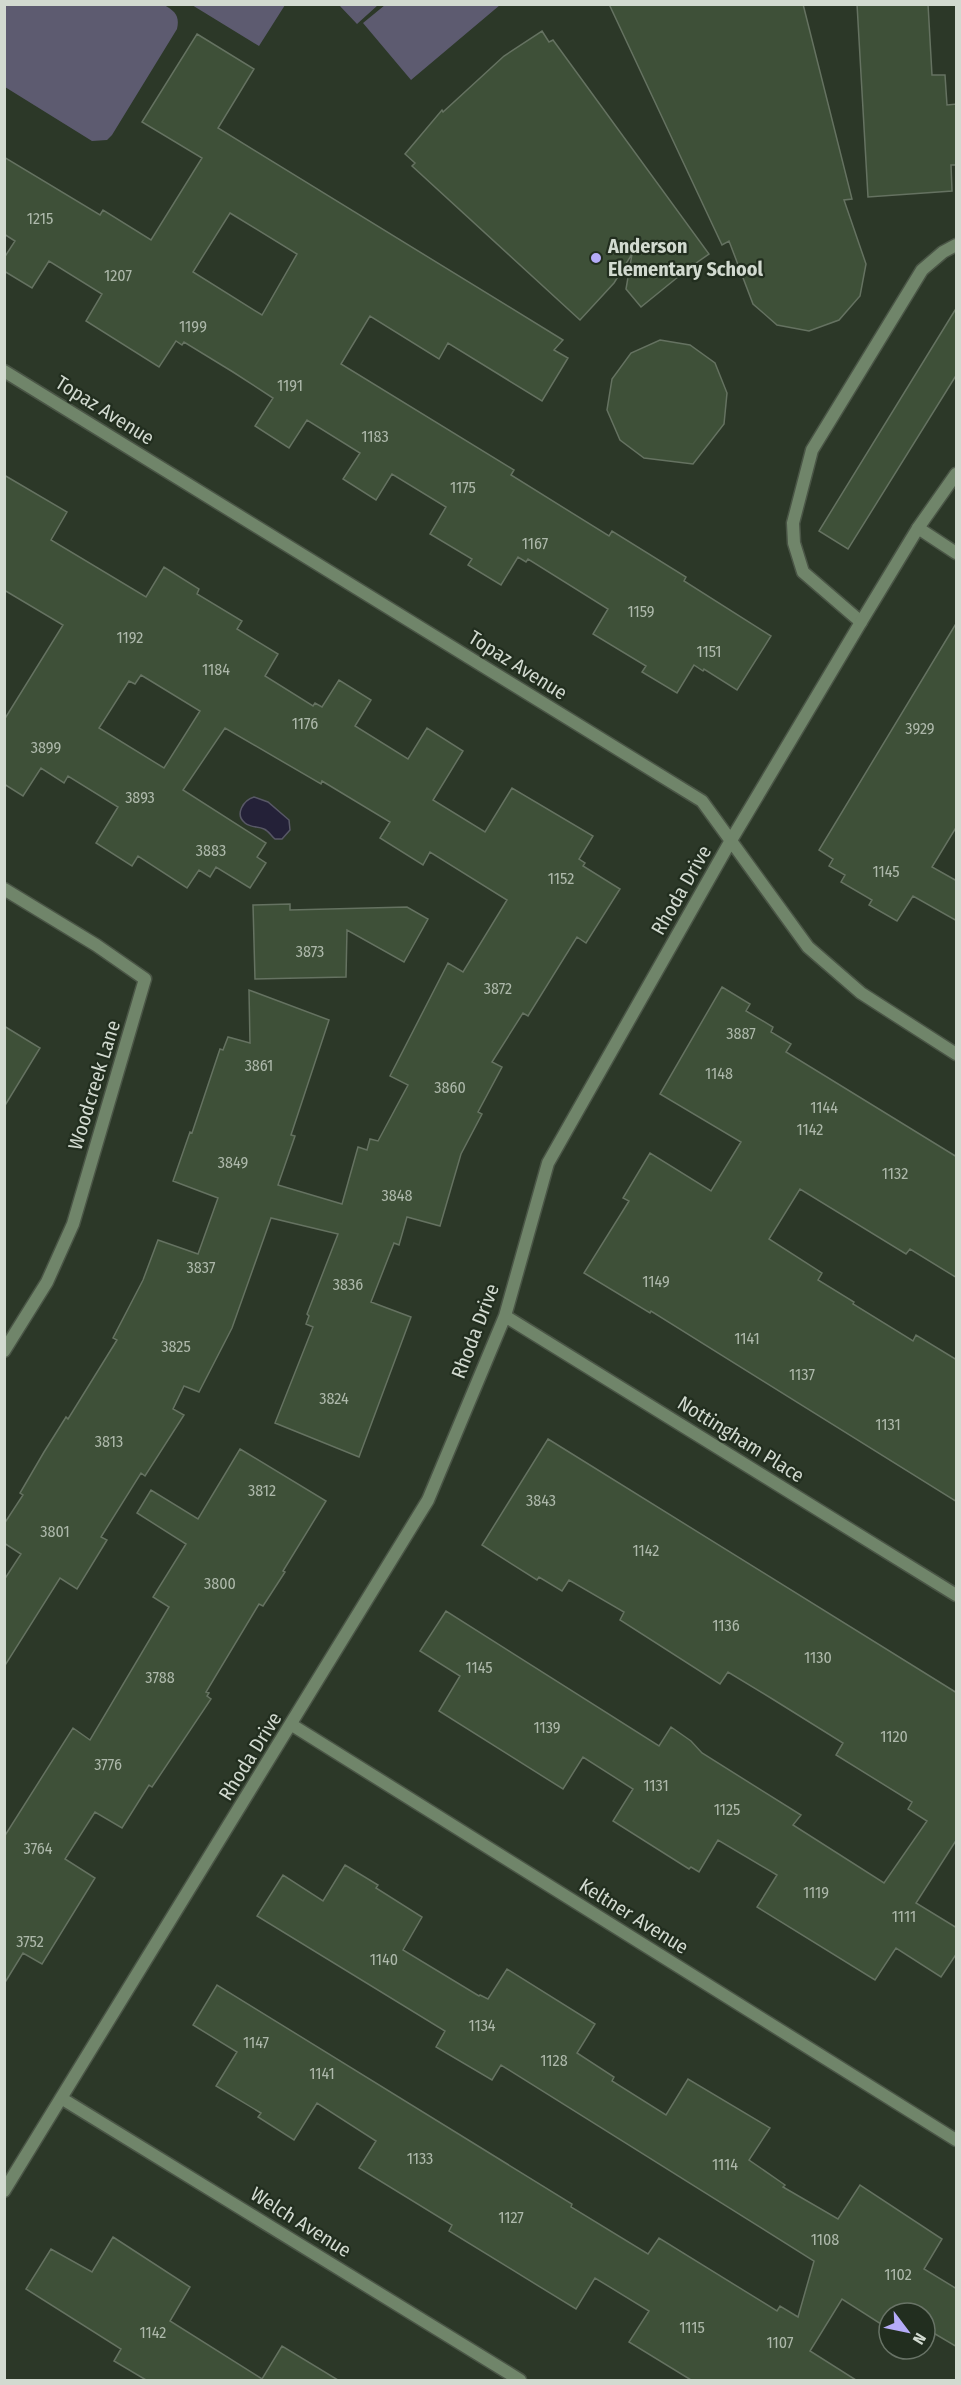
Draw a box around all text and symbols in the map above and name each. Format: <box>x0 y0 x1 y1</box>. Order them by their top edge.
house number: 1215 <box>27 209 53 228</box>
place label: Anderson Elementary School <box>607 234 763 281</box>
marker: Anderson Elementary School <box>589 251 603 265</box>
house number: 1207 <box>104 266 132 285</box>
house number: 1199 <box>179 317 207 336</box>
street label: Topaz Avenue <box>51 370 159 450</box>
house number: 1191 <box>277 376 303 395</box>
house number: 1183 <box>361 427 389 446</box>
house number: 1175 <box>450 478 476 497</box>
house number: 1167 <box>522 534 549 553</box>
house number: 1159 <box>627 602 655 621</box>
street label: Topaz Avenue <box>464 625 572 705</box>
house number: 1192 <box>117 628 143 647</box>
house number: 1151 <box>696 642 722 661</box>
house number: 1184 <box>202 660 230 679</box>
house number: 1176 <box>292 714 318 733</box>
house number: 3929 <box>905 719 935 738</box>
house number: 3899 <box>31 738 61 757</box>
house number: 3893 <box>125 788 155 807</box>
house number: 3883 <box>196 841 226 860</box>
street label: Rhoda Drive <box>646 841 716 939</box>
house number: 1145 <box>872 862 900 881</box>
house number: 1152 <box>548 869 574 888</box>
house number: 3873 <box>296 942 324 961</box>
house number: 3872 <box>484 979 512 998</box>
street label: Woodcreek Lane <box>63 1017 125 1153</box>
house number: 3887 <box>726 1024 756 1043</box>
house number: 3861 <box>245 1056 273 1075</box>
house number: 1148 <box>705 1064 733 1083</box>
house number: 3860 <box>434 1078 466 1097</box>
house number: 1144 <box>810 1098 838 1117</box>
house number: 1142 <box>797 1120 823 1139</box>
house number: 3849 <box>218 1153 248 1172</box>
house number: 1132 <box>882 1164 908 1183</box>
house number: 3848 <box>382 1186 412 1205</box>
house number: 3837 <box>187 1258 216 1277</box>
house number: 1149 <box>642 1272 670 1291</box>
house number: 3836 <box>333 1275 363 1294</box>
street label: Rhoda Drive <box>446 1280 504 1382</box>
house number: 1141 <box>734 1329 760 1348</box>
house number: 3825 <box>161 1337 191 1356</box>
house number: 1137 <box>789 1365 815 1384</box>
house number: 3824 <box>319 1389 349 1408</box>
street label: Nottingham Place <box>673 1391 809 1487</box>
house number: 1131 <box>875 1415 901 1434</box>
house number: 3813 <box>95 1432 123 1451</box>
house number: 3812 <box>248 1481 276 1500</box>
house number: 3843 <box>526 1491 556 1510</box>
house number: 3801 <box>40 1522 70 1541</box>
house number: 1142 <box>633 1541 659 1560</box>
house number: 3800 <box>204 1574 236 1593</box>
house number: 1136 <box>712 1616 740 1635</box>
house number: 1130 <box>804 1648 832 1667</box>
house number: 1145 <box>465 1658 493 1677</box>
house number: 3788 <box>145 1668 175 1687</box>
street label: Rhoda Drive <box>213 1707 287 1805</box>
house number: 1139 <box>533 1718 561 1737</box>
house number: 1120 <box>880 1727 908 1746</box>
house number: 3776 <box>94 1755 122 1774</box>
house number: 1131 <box>643 1776 669 1795</box>
house number: 1125 <box>714 1800 740 1819</box>
house number: 3764 <box>24 1839 53 1858</box>
street label: Keltner Avenue <box>575 1873 693 1959</box>
house number: 1119 <box>803 1883 829 1902</box>
house number: 1111 <box>892 1907 916 1926</box>
house number: 3752 <box>16 1932 44 1951</box>
house number: 1140 <box>370 1950 398 1969</box>
house number: 1134 <box>468 2016 496 2035</box>
house number: 1147 <box>243 2033 270 2052</box>
house number: 1128 <box>540 2051 568 2070</box>
house number: 1141 <box>309 2064 335 2083</box>
house number: 1133 <box>407 2149 433 2168</box>
house number: 1114 <box>712 2155 738 2174</box>
street label: Welch Avenue <box>246 2182 356 2262</box>
house number: 1127 <box>498 2208 524 2227</box>
house number: 1108 <box>811 2230 839 2249</box>
house number: 1102 <box>884 2265 912 2284</box>
north arrow <box>877 2301 937 2361</box>
house number: 1115 <box>679 2318 705 2337</box>
house number: 1142 <box>140 2323 166 2342</box>
text: N <box>909 2330 930 2348</box>
house number: 1107 <box>767 2333 794 2352</box>

